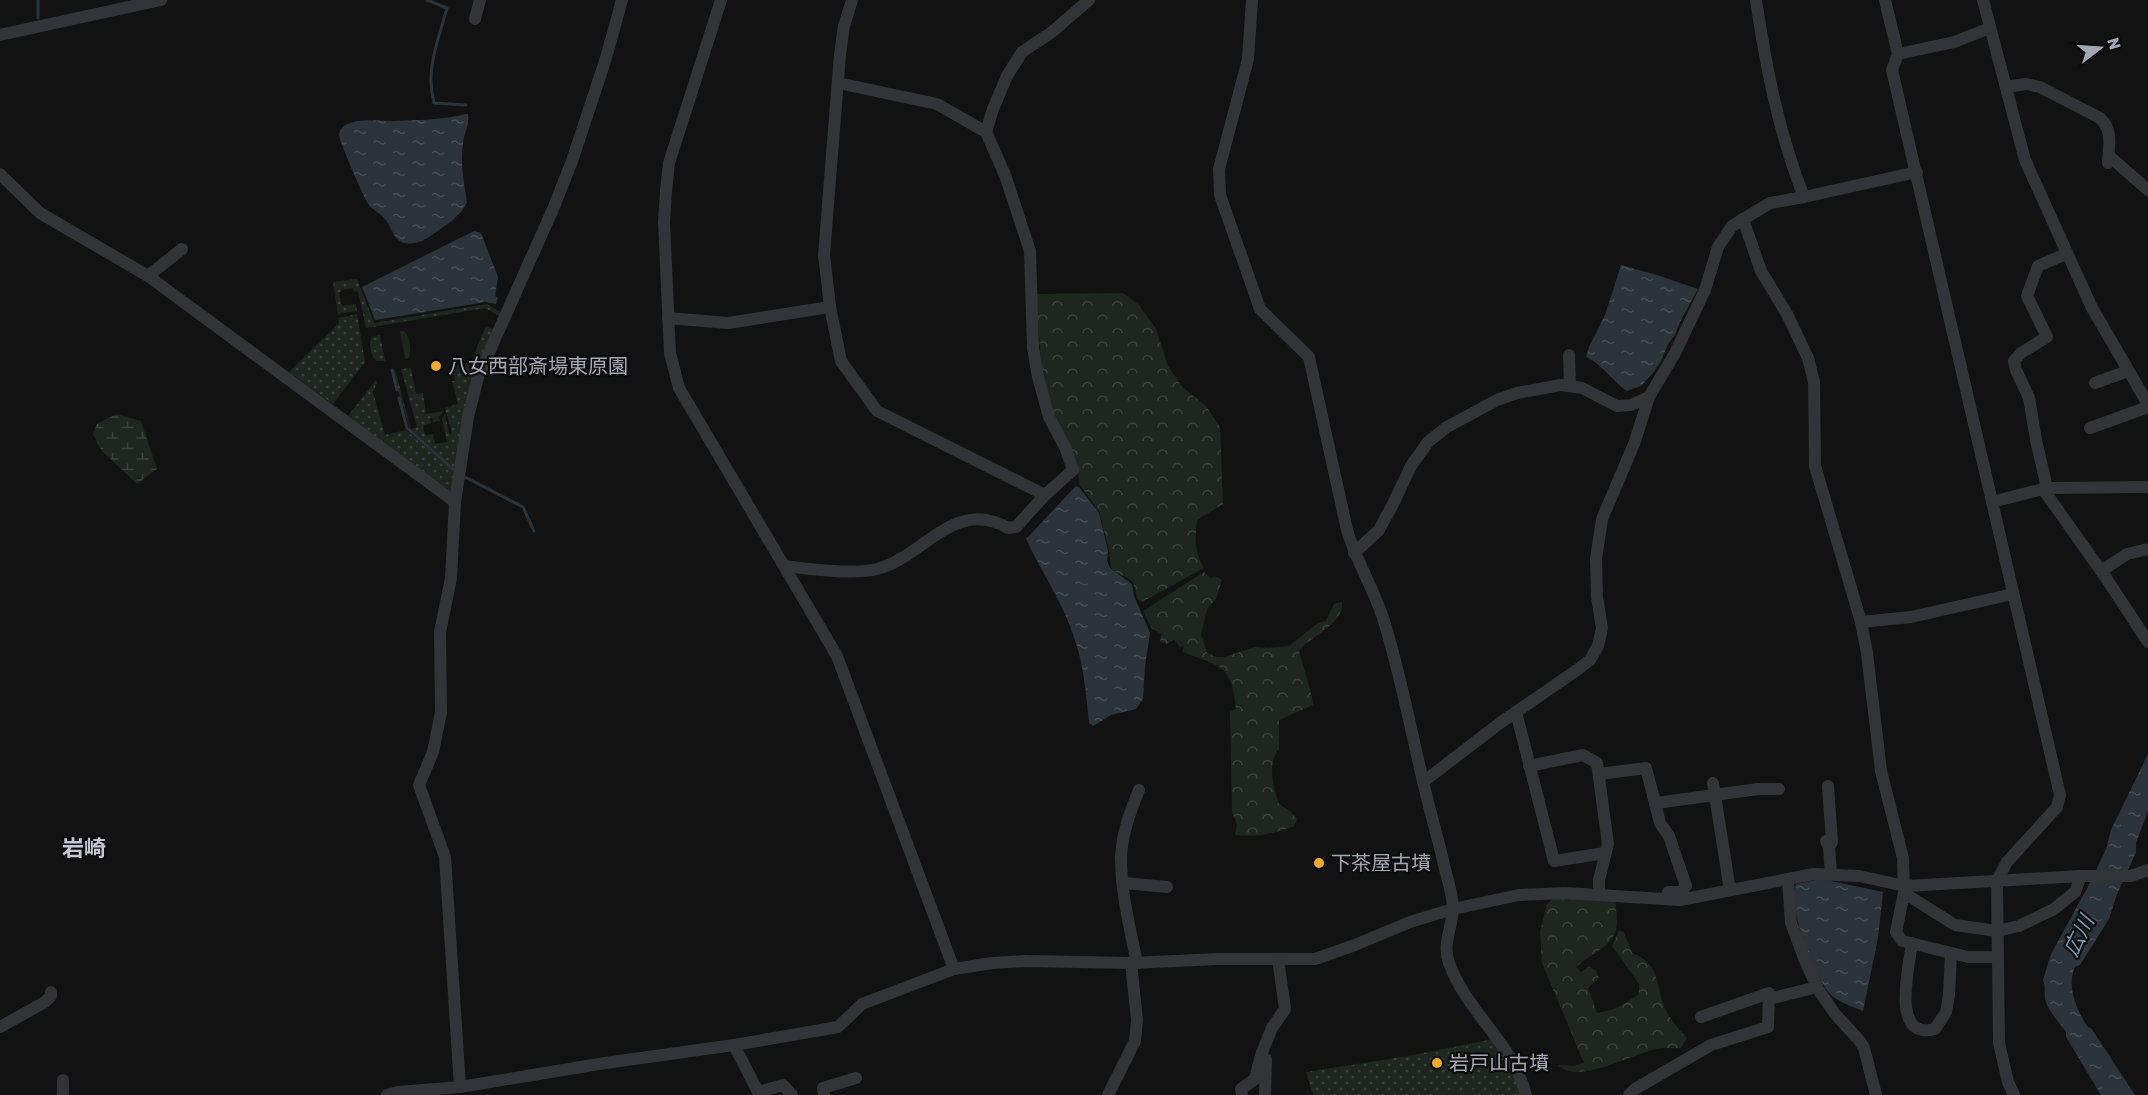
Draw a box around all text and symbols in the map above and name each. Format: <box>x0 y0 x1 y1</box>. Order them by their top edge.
north arrow <box>2070 18 2130 78</box>
text: N <box>2103 35 2125 52</box>
place label: 八女西部斎場東原園 <box>448 354 628 378</box>
marker: 八女西部斎場東原園 <box>429 359 443 373</box>
district label: 岩崎 <box>62 835 106 862</box>
place label: 下茶屋古墳 <box>1331 851 1431 875</box>
marker: 下茶屋古墳 <box>1312 856 1326 870</box>
water label: 広川 <box>2058 910 2100 960</box>
place label: 岩戸山古墳 <box>1449 1051 1549 1075</box>
marker: 岩戸山古墳 <box>1430 1056 1444 1070</box>

